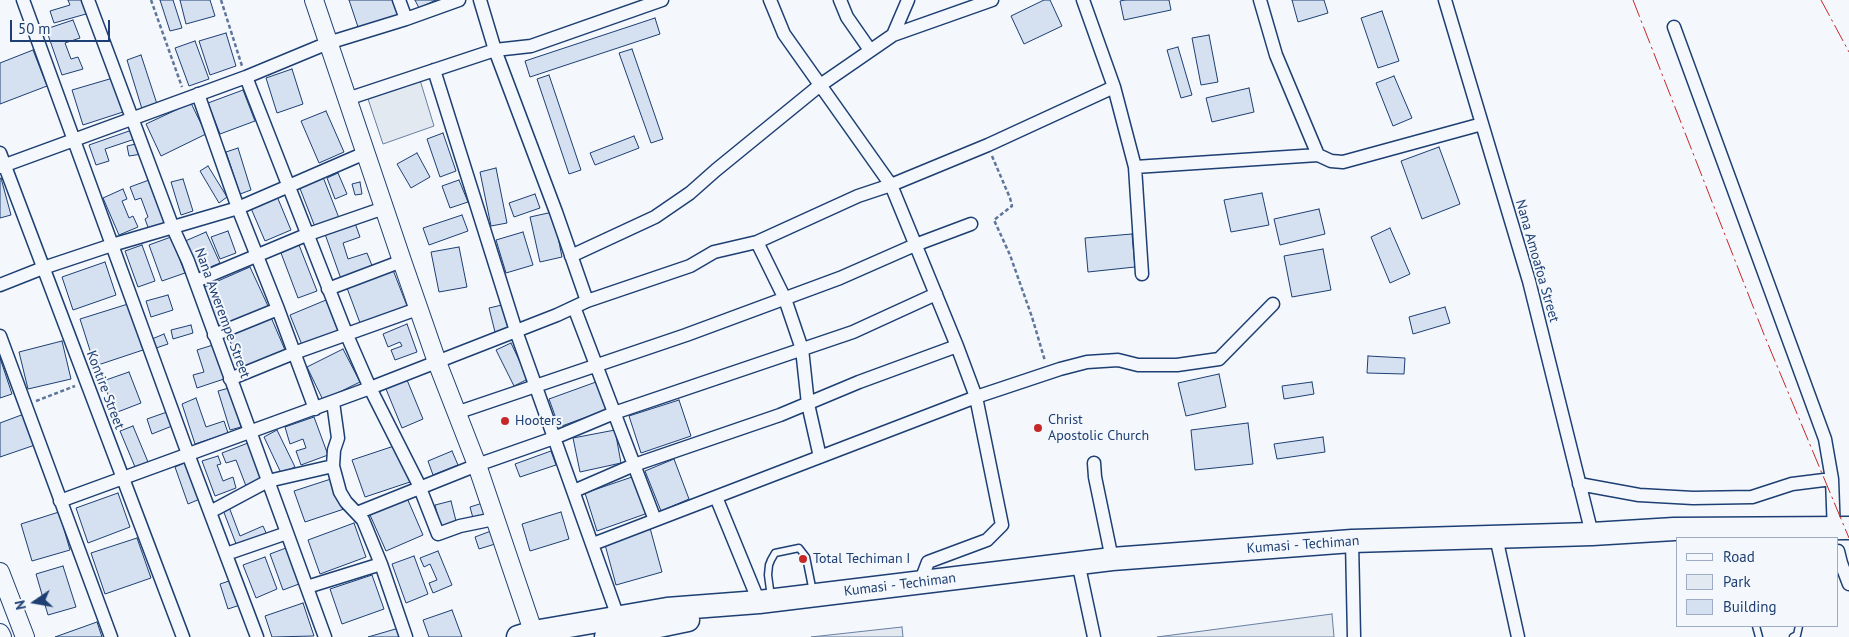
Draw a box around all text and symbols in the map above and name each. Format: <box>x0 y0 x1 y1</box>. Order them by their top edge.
scale bar <box>12 10 112 42</box>
text: 50 m <box>18 19 51 38</box>
street label: Nana Amoafoa Street <box>1511 198 1563 324</box>
street label: Nana Awerempe Street <box>191 246 253 380</box>
street label: Kontire Street <box>82 348 128 432</box>
place label: Christ Apostolic Church <box>1048 412 1149 444</box>
place label: Hooters <box>515 413 562 429</box>
marker: Hooters <box>499 415 511 427</box>
marker: Christ Apostolic Church <box>1032 422 1044 434</box>
street label: Kumasi - Techiman <box>1246 533 1360 557</box>
legend <box>1676 537 1839 627</box>
text: Road <box>1723 547 1755 566</box>
place label: Total Techiman I <box>813 551 910 567</box>
marker: Total Techiman I <box>797 553 809 565</box>
street label: Kumasi - Techiman <box>843 570 957 600</box>
text: Park <box>1723 572 1751 591</box>
north arrow <box>10 577 60 627</box>
text: Building <box>1723 597 1777 616</box>
text: N <box>11 599 30 611</box>

